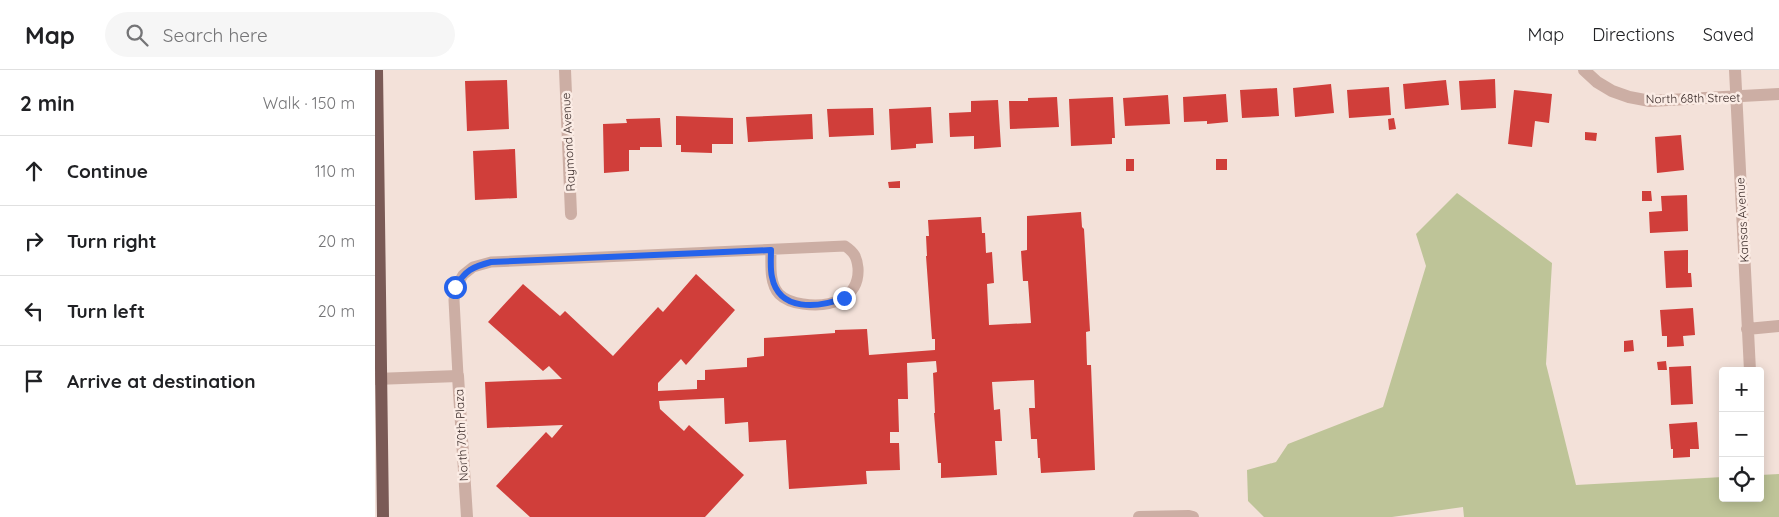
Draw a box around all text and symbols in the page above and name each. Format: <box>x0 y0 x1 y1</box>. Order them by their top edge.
search box <box>105 12 455 57</box>
text: Map <box>25 20 75 50</box>
icon: search <box>123 21 151 49</box>
text: Search here <box>163 23 268 47</box>
text: Map <box>1527 23 1564 46</box>
text: Directions <box>1592 23 1675 46</box>
text: Saved <box>1703 23 1754 46</box>
text: 2 min <box>20 90 75 116</box>
street label: North 68th Street <box>1646 90 1740 106</box>
street label: Raymond Avenue <box>558 92 578 192</box>
text: Walk · 150 m <box>263 93 355 113</box>
icon: ahead <box>20 157 48 185</box>
text: Continue <box>67 159 148 183</box>
text: 110 m <box>315 161 355 181</box>
street label: Kansas Avenue <box>1732 177 1752 263</box>
icon: right <box>20 227 48 255</box>
text: Turn right <box>67 229 156 253</box>
text: 20 m <box>318 231 355 251</box>
route start <box>444 276 467 299</box>
route end <box>833 287 856 310</box>
icon: left <box>20 297 48 325</box>
text: Turn left <box>67 299 145 323</box>
text: 20 m <box>318 301 355 321</box>
icon: arrive <box>20 367 48 395</box>
map controls <box>1719 367 1764 502</box>
button: + <box>1719 367 1764 412</box>
text: Arrive at destination <box>67 369 256 393</box>
street label: North 70th Plaza <box>451 388 471 482</box>
button: − <box>1719 412 1764 457</box>
button: locate <box>1719 457 1764 502</box>

